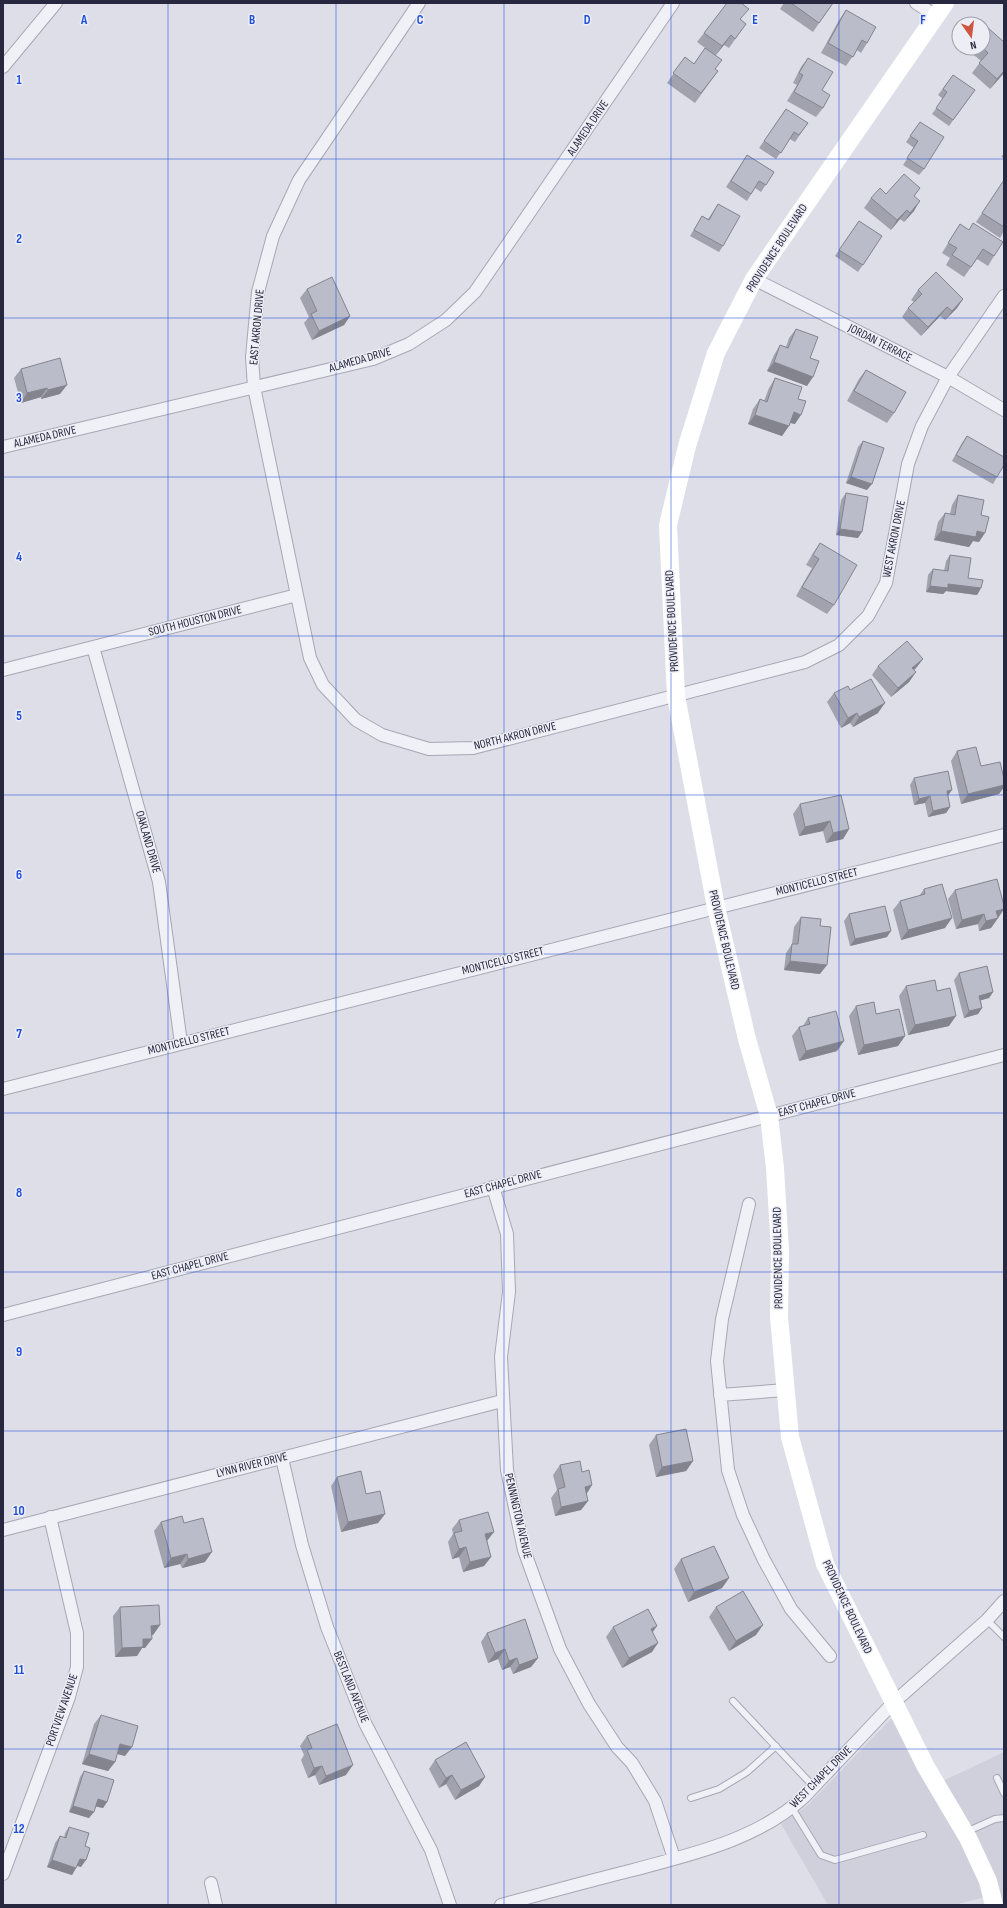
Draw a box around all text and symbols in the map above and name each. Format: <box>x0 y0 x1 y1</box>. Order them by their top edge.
text: A <box>80 12 88 28</box>
text: B <box>249 12 255 28</box>
text: C <box>417 12 424 28</box>
text: D <box>584 12 591 28</box>
text: E <box>752 12 758 28</box>
text: F <box>920 12 926 28</box>
north arrow <box>951 16 991 56</box>
text: N <box>969 38 978 52</box>
text: 1 <box>16 72 22 88</box>
street label: ALAMEDA DRIVE <box>563 97 612 160</box>
street label: PROVIDENCE BOULEVARD <box>743 201 811 295</box>
text: 2 <box>16 231 22 247</box>
street label: EAST AKRON DRIVE <box>246 288 268 365</box>
street label: JORDAN TERRACE <box>845 320 914 365</box>
street label: ALAMEDA DRIVE <box>326 344 393 376</box>
text: 3 <box>16 390 22 406</box>
street label: ALAMEDA DRIVE <box>11 422 78 452</box>
street label: WEST AKRON DRIVE <box>879 499 909 579</box>
text: 4 <box>16 549 22 565</box>
street label: PROVIDENCE BOULEVARD <box>662 570 682 672</box>
street label: SOUTH HOUSTON DRIVE <box>147 602 243 640</box>
text: 5 <box>16 708 22 724</box>
street label: NORTH AKRON DRIVE <box>472 718 558 753</box>
street label: OAKLAND DRIVE <box>132 809 164 875</box>
street label: MONTICELLO STREET <box>774 865 860 899</box>
text: 6 <box>16 867 22 883</box>
street label: PROVIDENCE BOULEVARD <box>705 889 743 991</box>
street label: MONTICELLO STREET <box>460 944 546 978</box>
street label: MONTICELLO STREET <box>146 1024 232 1058</box>
text: 7 <box>16 1026 22 1042</box>
street label: EAST CHAPEL DRIVE <box>777 1085 857 1121</box>
street label: EAST CHAPEL DRIVE <box>463 1166 543 1202</box>
text: 8 <box>16 1185 22 1201</box>
street label: PROVIDENCE BOULEVARD <box>770 1207 786 1309</box>
street label: EAST CHAPEL DRIVE <box>150 1248 230 1284</box>
text: 9 <box>16 1344 22 1360</box>
street label: LYNN RIVER DRIVE <box>215 1449 289 1481</box>
street label: PENNINGTON AVENUE <box>501 1472 535 1560</box>
text: 10 <box>13 1503 25 1519</box>
street label: PROVIDENCE BOULEVARD <box>819 1558 875 1656</box>
street label: BESTLAND AVENUE <box>330 1649 372 1725</box>
text: 11 <box>14 1662 24 1678</box>
street label: PORTVIEW AVENUE <box>43 1672 81 1748</box>
street label: WEST CHAPEL DRIVE <box>787 1743 855 1811</box>
text: 12 <box>14 1821 25 1837</box>

